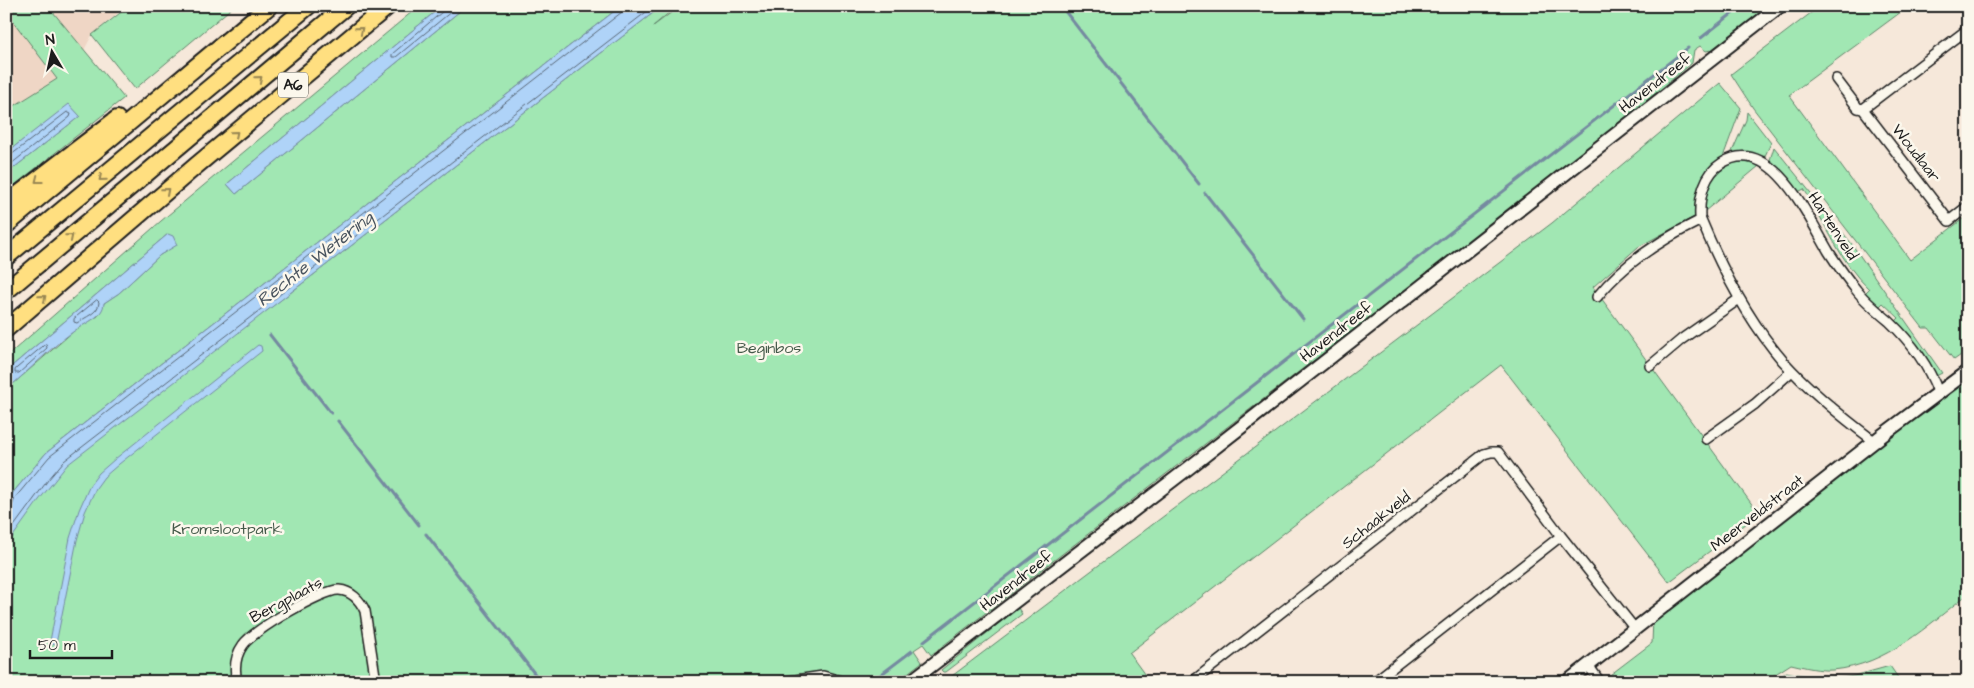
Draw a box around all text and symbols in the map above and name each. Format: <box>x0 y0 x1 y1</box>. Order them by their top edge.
one-way arrow <box>354 27 363 35</box>
north arrow <box>28 28 78 78</box>
text: N <box>44 30 56 51</box>
street label: Havendreef <box>1614 47 1696 118</box>
road number: A6 <box>278 72 308 98</box>
one-way arrow <box>254 76 263 85</box>
street label: Woudlaar <box>1886 119 1946 187</box>
one-way arrow <box>229 131 238 139</box>
one-way arrow <box>99 173 108 181</box>
one-way arrow <box>34 175 43 184</box>
one-way arrow <box>161 188 170 197</box>
street label: Hartenveld <box>1803 188 1863 264</box>
water label: Rechte Wetering <box>251 204 381 313</box>
one-way arrow <box>65 233 74 242</box>
one-way arrow <box>38 294 47 303</box>
street label: Havendreef <box>1295 296 1377 367</box>
park label: Beginbos <box>737 337 801 360</box>
street label: Meerveldstraat <box>1706 469 1809 556</box>
street label: Schaakveld <box>1337 486 1415 554</box>
park label: Kromslootpark <box>172 518 283 540</box>
street label: Havendreef <box>975 545 1057 616</box>
street label: Bergplaats <box>246 572 327 629</box>
scale bar <box>30 628 112 660</box>
text: 50 m <box>38 635 76 656</box>

